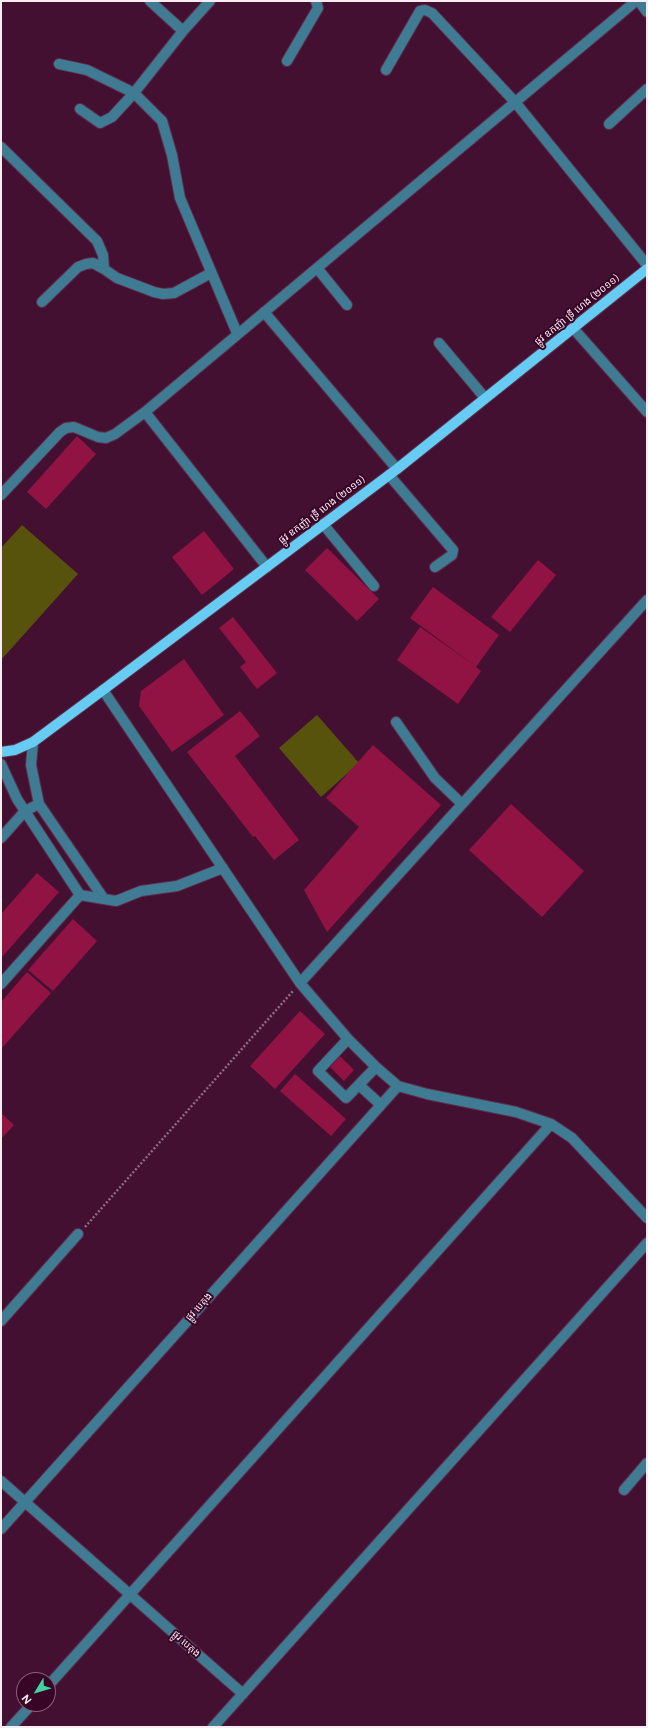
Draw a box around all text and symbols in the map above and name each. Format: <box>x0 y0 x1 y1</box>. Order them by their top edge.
street label: ផ្លូវ ឧកញ៉ា ទ្រី ហេង (២០១១) <box>532 272 622 348</box>
street label: ផ្លូវ ឧកញ៉ា ទ្រី ហេង (២០១១) <box>276 473 368 547</box>
street label: ផ្លូវ បេតុង <box>183 1290 215 1324</box>
street label: ផ្លូវ បេតុង <box>169 1628 203 1660</box>
north arrow <box>16 1672 56 1712</box>
text: N <box>19 1692 35 1706</box>

